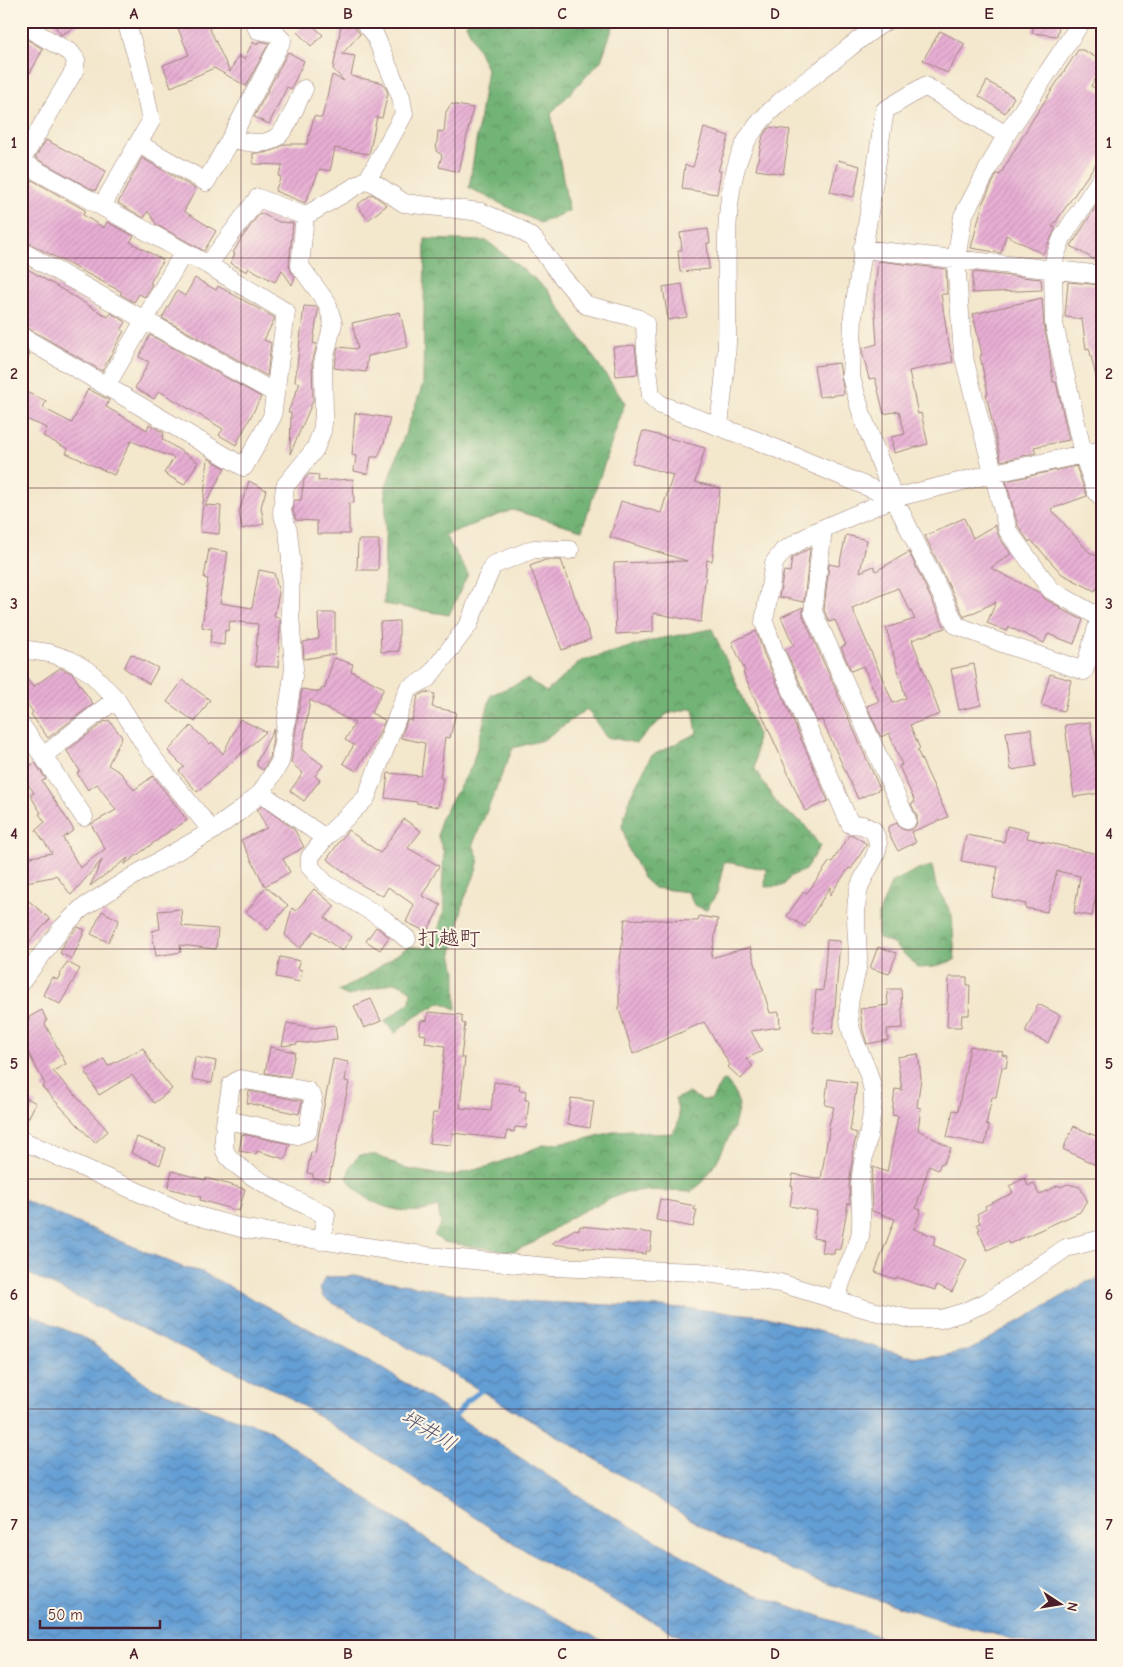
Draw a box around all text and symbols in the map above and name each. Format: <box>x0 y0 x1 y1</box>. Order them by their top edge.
text: A <box>130 5 139 23</box>
text: B <box>343 5 353 23</box>
text: C <box>557 5 567 23</box>
text: D <box>770 5 780 23</box>
text: E <box>984 5 994 23</box>
text: 1 <box>11 134 17 152</box>
text: 1 <box>1106 134 1112 152</box>
text: 2 <box>10 365 18 383</box>
text: 2 <box>1105 365 1113 383</box>
text: 3 <box>10 595 18 613</box>
text: 3 <box>1105 595 1113 613</box>
text: 4 <box>10 825 18 843</box>
text: 4 <box>1105 825 1113 843</box>
district label: 打越町 <box>418 926 481 950</box>
text: 5 <box>10 1055 18 1073</box>
text: 5 <box>1105 1055 1113 1073</box>
text: 6 <box>10 1286 18 1304</box>
text: 6 <box>1105 1286 1113 1304</box>
water label: 坪井川 <box>397 1405 460 1456</box>
text: 7 <box>10 1516 18 1534</box>
text: 7 <box>1105 1516 1113 1534</box>
north arrow <box>1036 1580 1086 1630</box>
scale bar <box>40 1597 160 1629</box>
text: N <box>1063 1600 1081 1613</box>
text: 50 m <box>48 1606 83 1624</box>
text: A <box>130 1645 139 1663</box>
text: B <box>343 1645 353 1663</box>
text: C <box>557 1645 567 1663</box>
text: D <box>770 1645 780 1663</box>
text: E <box>984 1645 994 1663</box>

